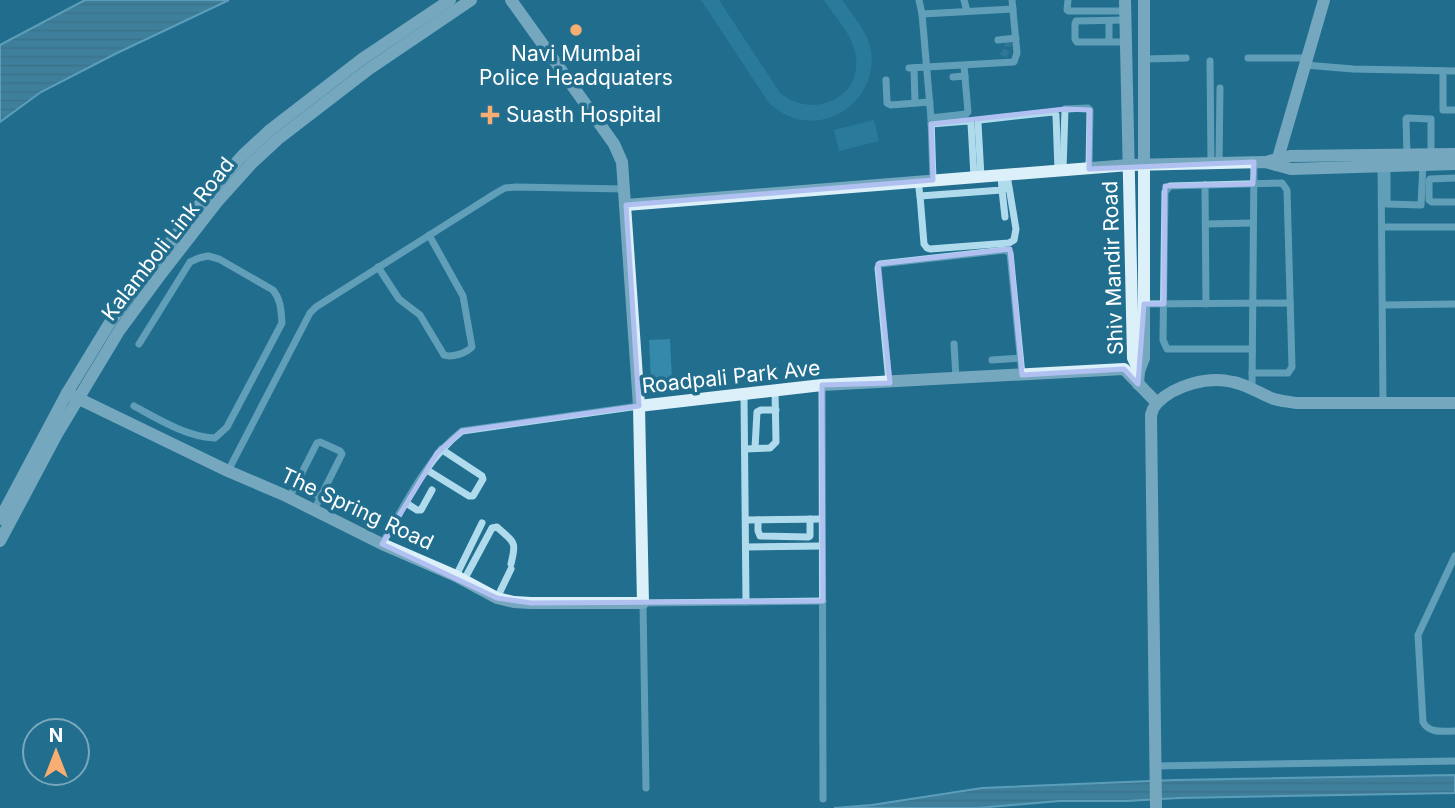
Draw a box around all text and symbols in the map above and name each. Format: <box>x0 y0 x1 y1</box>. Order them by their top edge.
marker: Navi Mumbai Police Headquaters <box>568 22 584 38</box>
place label: Navi Mumbai Police Headquaters <box>479 41 673 90</box>
place label: Suasth Hospital <box>506 102 661 127</box>
marker: Suasth Hospital <box>480 105 500 125</box>
street label: Kalamboli Link Road <box>96 152 239 325</box>
street label: Shiv Mandir Road <box>1097 181 1128 356</box>
street label: Roadpali Park Ave <box>641 355 821 398</box>
street label: The Spring Road <box>277 462 438 555</box>
north arrow <box>21 717 91 787</box>
text: N <box>49 724 63 747</box>

